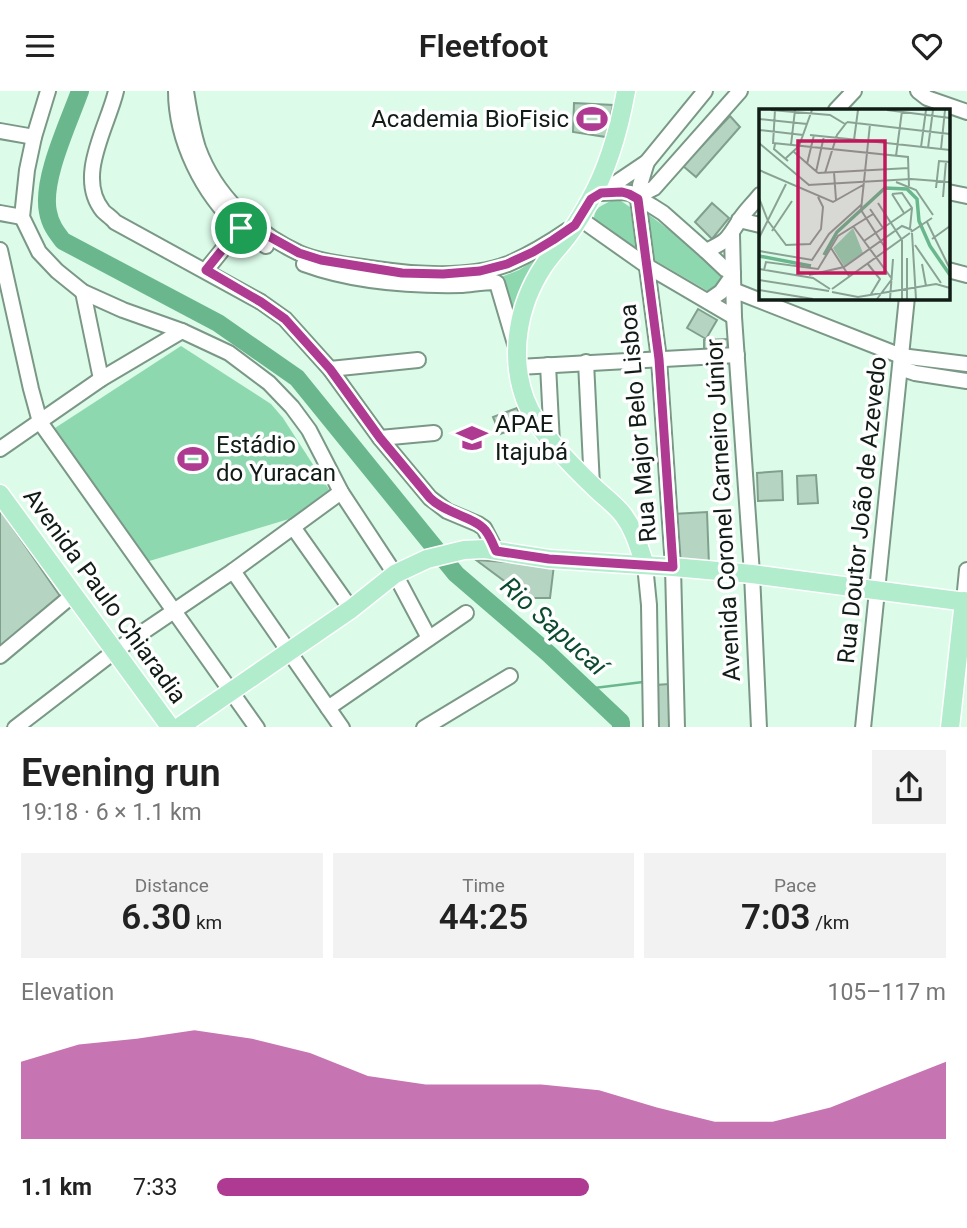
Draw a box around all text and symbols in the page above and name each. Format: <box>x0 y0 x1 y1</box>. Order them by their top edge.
icon: menu <box>21 27 59 65</box>
text: Fleetfoot <box>419 27 548 65</box>
icon: heart <box>908 27 946 65</box>
sports icon: Academia BioFisic <box>575 102 609 136</box>
place label: Academia BioFisic <box>371 105 569 133</box>
inset map <box>759 109 950 299</box>
pin <box>211 198 271 258</box>
icon: arrive <box>222 209 260 247</box>
street label: Rua Major Belo Lisboa <box>614 303 662 543</box>
street label: Avenida Coronel Carneiro Júnior <box>700 338 746 682</box>
street label: Rua Doutor João de Azevedo <box>832 355 892 665</box>
place label: APAE Itajubá <box>495 410 568 466</box>
school or university icon: APAE Itajubá <box>455 421 489 455</box>
place label: Estádio do Yuracan <box>216 431 336 487</box>
sports icon: Estádio do Yuracan <box>176 442 210 476</box>
street label: Avenida Paulo Chiaradia <box>18 483 192 709</box>
water label: Rio Sapucaí <box>495 571 616 684</box>
button: share <box>872 750 946 824</box>
text: Evening run <box>21 751 221 795</box>
text: 19:18 · 6 × 1.1 km <box>21 799 202 826</box>
text: Distance <box>135 874 209 897</box>
text: Time <box>462 874 505 897</box>
text: Pace <box>774 874 816 897</box>
text: 6.30 <box>121 897 191 938</box>
text: 44:25 <box>439 897 528 938</box>
text: 7:03 <box>741 897 810 938</box>
text: km <box>191 911 222 934</box>
text: /km <box>810 911 849 934</box>
text: Elevation <box>21 979 114 1006</box>
text: 105–117 m <box>827 979 946 1006</box>
text: 1.1 km <box>21 1174 92 1201</box>
text: 7:33 <box>133 1174 177 1201</box>

